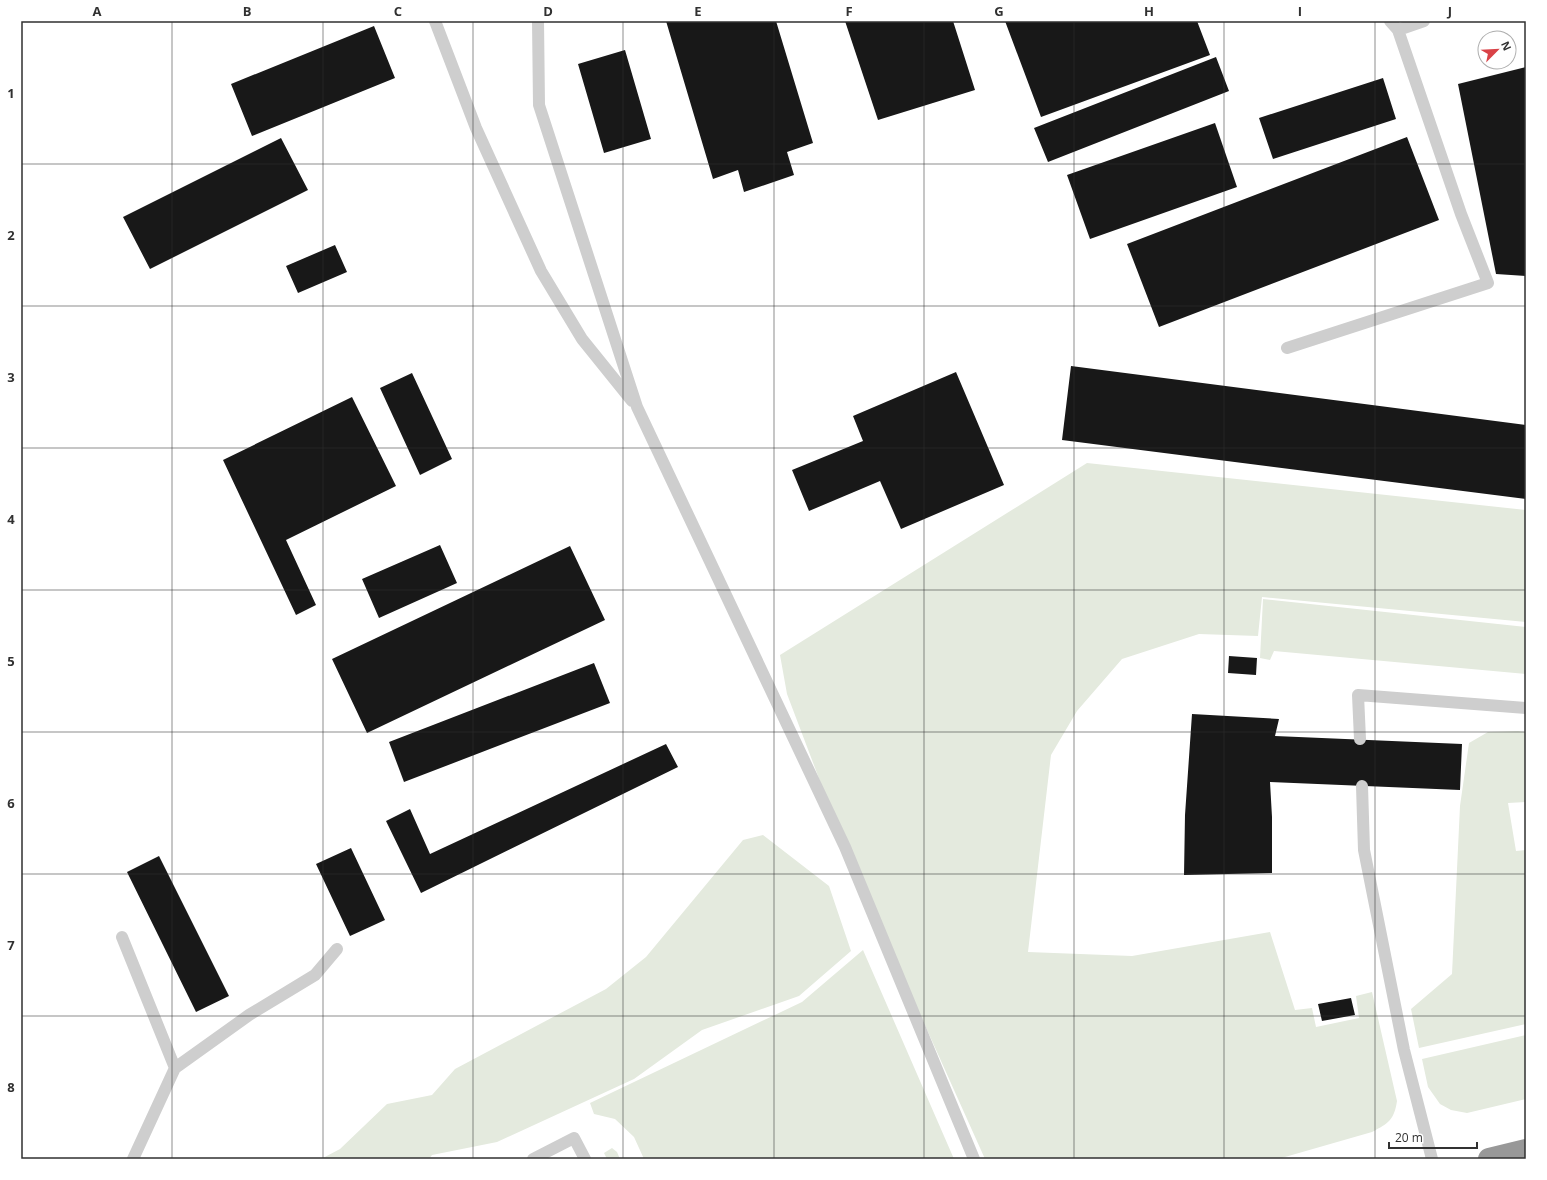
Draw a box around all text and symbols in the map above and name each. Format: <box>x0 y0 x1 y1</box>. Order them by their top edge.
text: A <box>93 2 102 20</box>
text: B <box>243 2 252 20</box>
text: C <box>394 2 402 20</box>
text: D <box>543 2 553 20</box>
text: E <box>694 2 702 20</box>
text: F <box>845 2 853 20</box>
text: G <box>994 2 1004 20</box>
text: H <box>1144 2 1154 20</box>
text: I <box>1298 2 1302 20</box>
text: J <box>1447 2 1452 20</box>
north arrow <box>1477 30 1517 70</box>
text: N <box>1498 39 1515 53</box>
text: 1 <box>7 84 15 102</box>
text: 2 <box>7 226 15 244</box>
text: 3 <box>7 368 15 386</box>
text: 4 <box>7 510 15 528</box>
text: 5 <box>7 652 15 670</box>
text: 6 <box>7 794 15 812</box>
text: 7 <box>7 936 15 954</box>
text: 8 <box>7 1078 15 1096</box>
scale bar <box>1389 1124 1477 1150</box>
text: 20 m <box>1395 1129 1423 1146</box>

